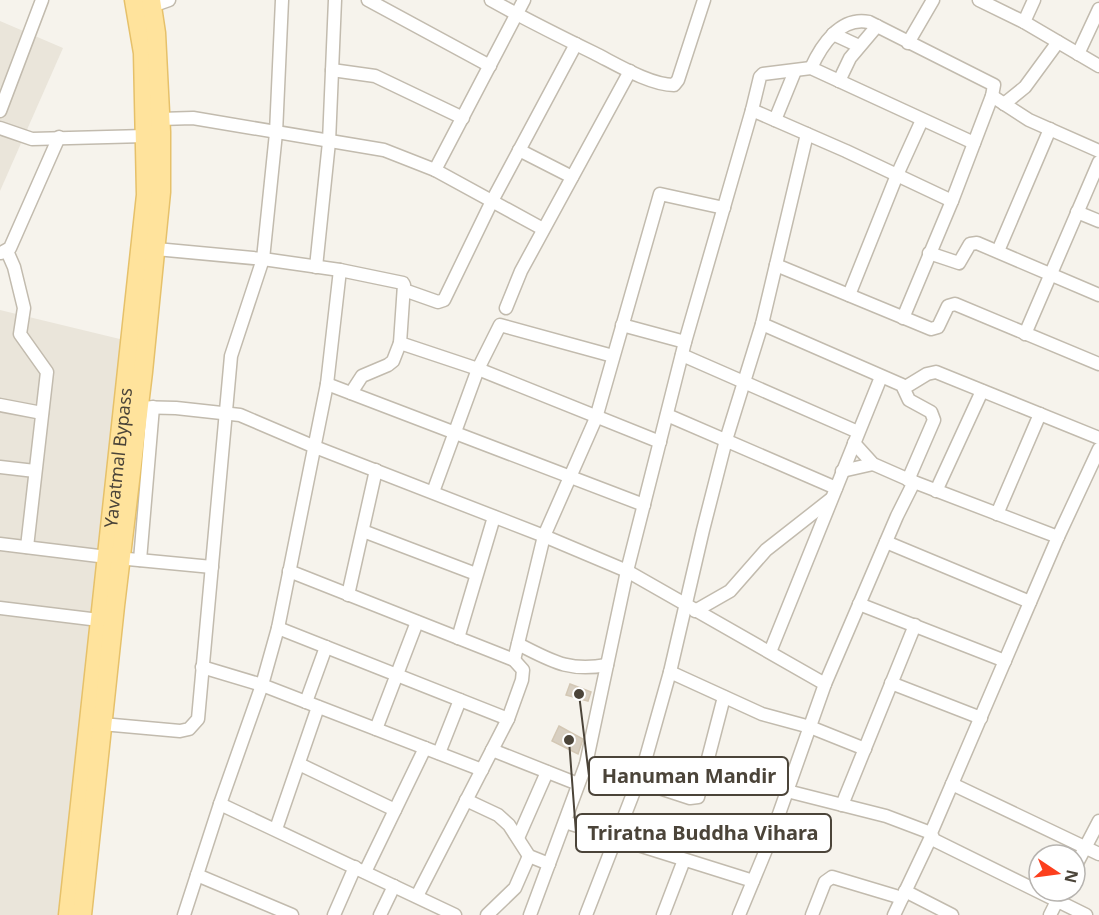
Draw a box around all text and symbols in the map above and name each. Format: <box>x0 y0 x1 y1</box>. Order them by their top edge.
street label: Yavatmal Bypass <box>98 386 137 529</box>
callout: Hanuman Mandir <box>589 757 788 795</box>
text: Hanuman Mandir <box>602 762 776 789</box>
callout: Triratna Buddha Vihara <box>576 814 831 852</box>
text: Triratna Buddha Vihara <box>587 819 819 846</box>
north arrow <box>1027 843 1087 903</box>
text: N <box>1059 868 1084 885</box>

